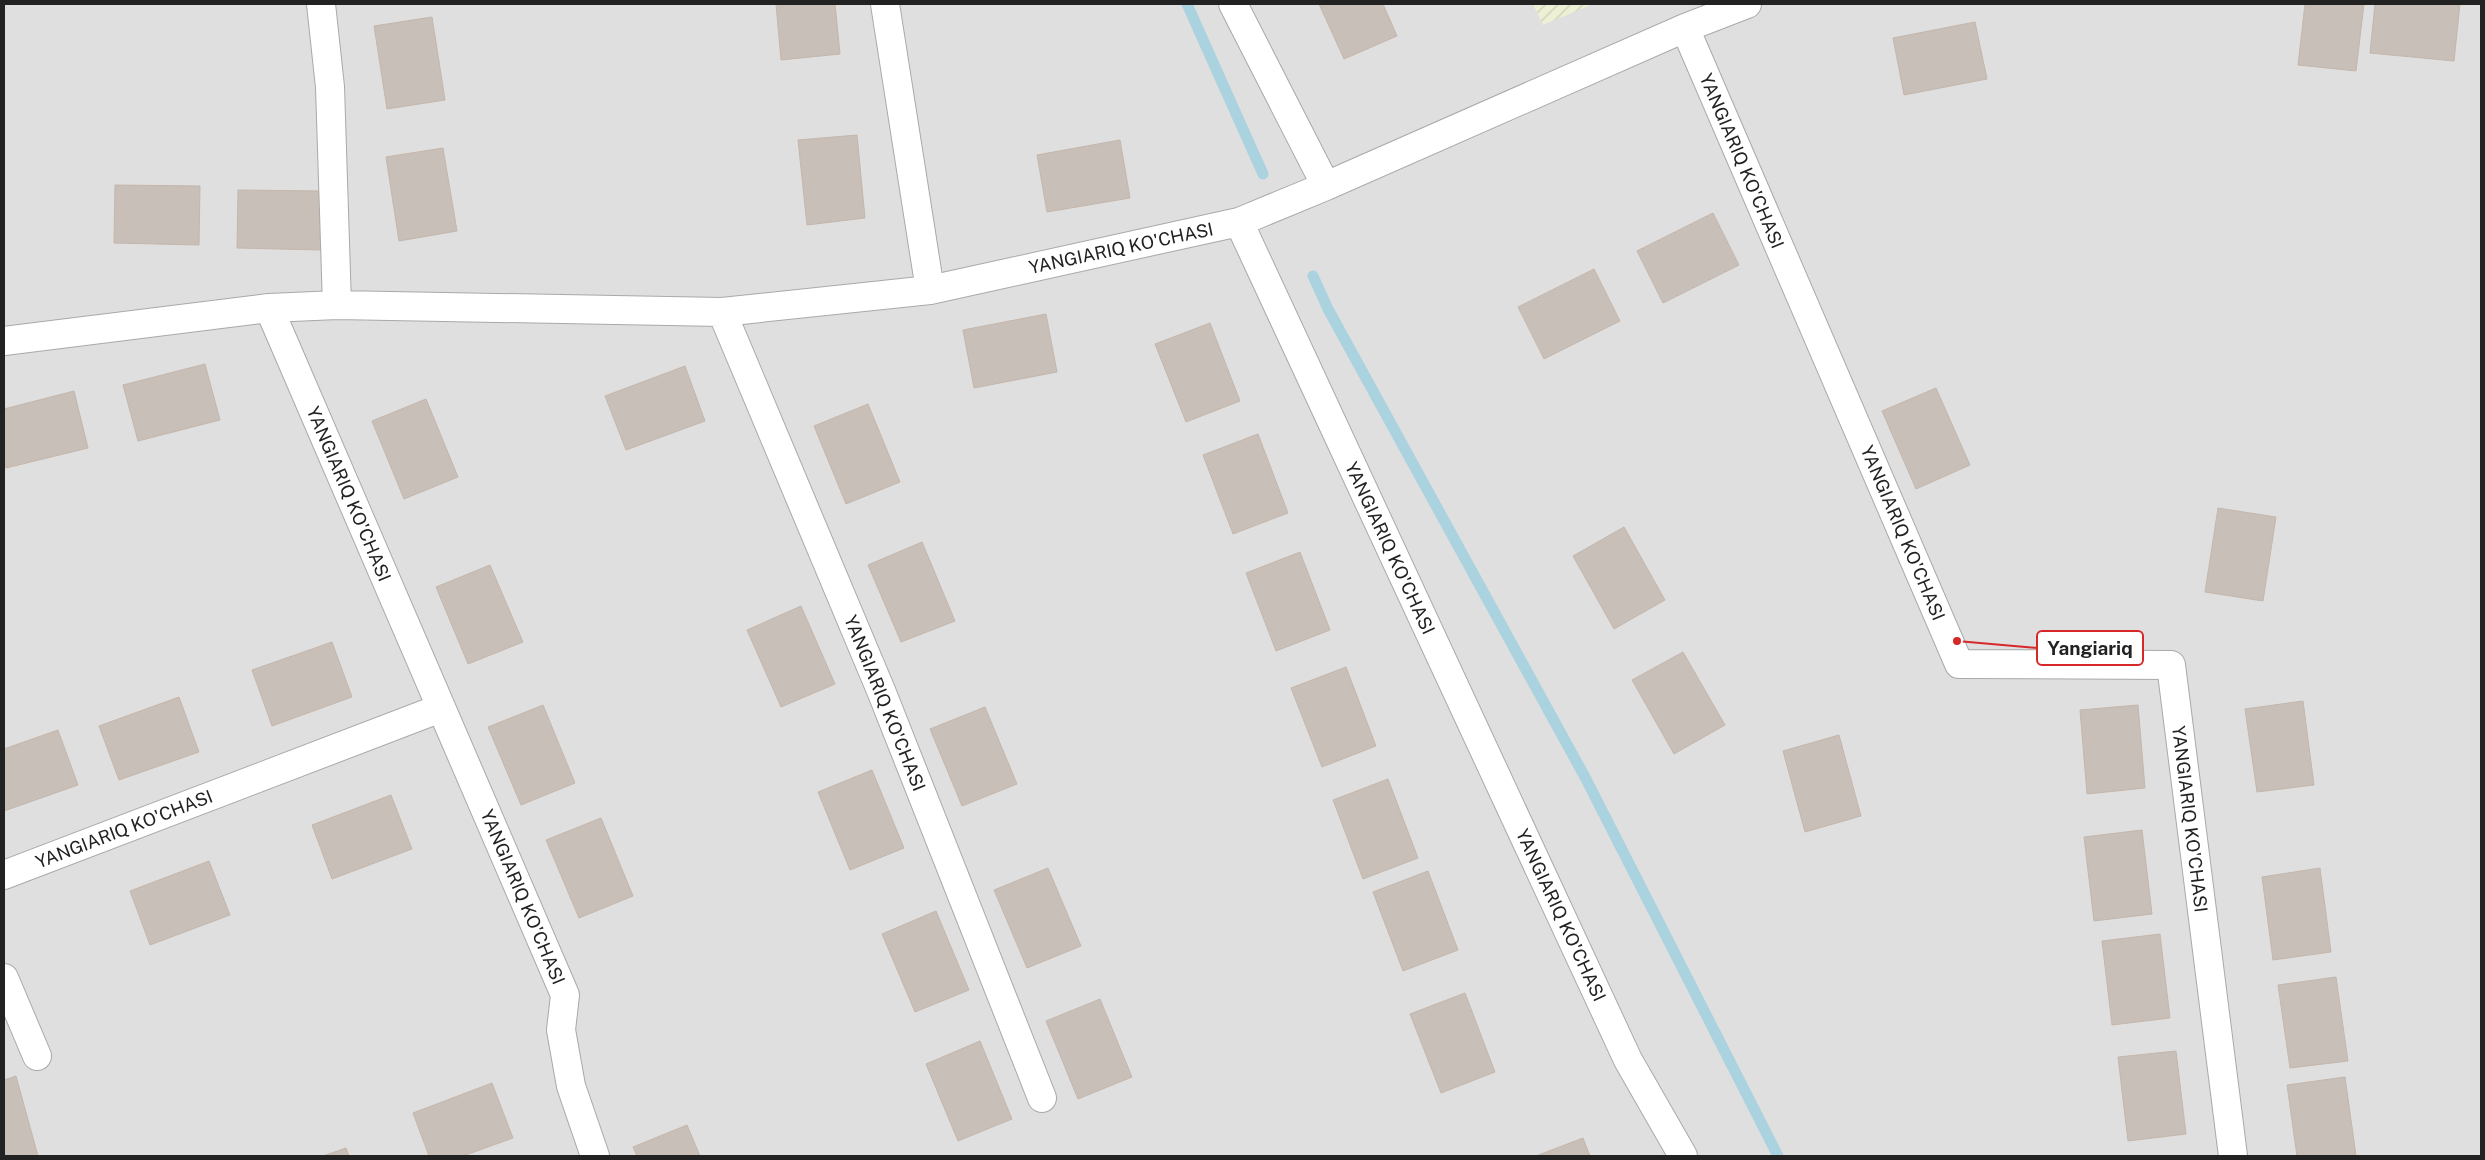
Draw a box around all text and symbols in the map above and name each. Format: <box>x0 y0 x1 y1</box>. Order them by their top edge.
street label: YANGIARIQ KO'CHASI <box>1696 70 1788 252</box>
street label: YANGIARIQ KO'CHASI <box>1027 218 1215 278</box>
street label: YANGIARIQ KO'CHASI <box>303 403 395 585</box>
street label: YANGIARIQ KO'CHASI <box>1857 442 1949 624</box>
street label: YANGIARIQ KO'CHASI <box>1341 458 1439 638</box>
street label: YANGIARIQ KO'CHASI <box>840 612 930 794</box>
callout: Yangiariq <box>2037 631 2143 665</box>
text: Yangiariq <box>2047 637 2133 659</box>
street label: YANGIARIQ KO'CHASI <box>2168 725 2212 913</box>
street label: YANGIARIQ KO'CHASI <box>33 786 215 872</box>
street label: YANGIARIQ KO'CHASI <box>477 806 569 988</box>
street label: YANGIARIQ KO'CHASI <box>1512 825 1610 1005</box>

